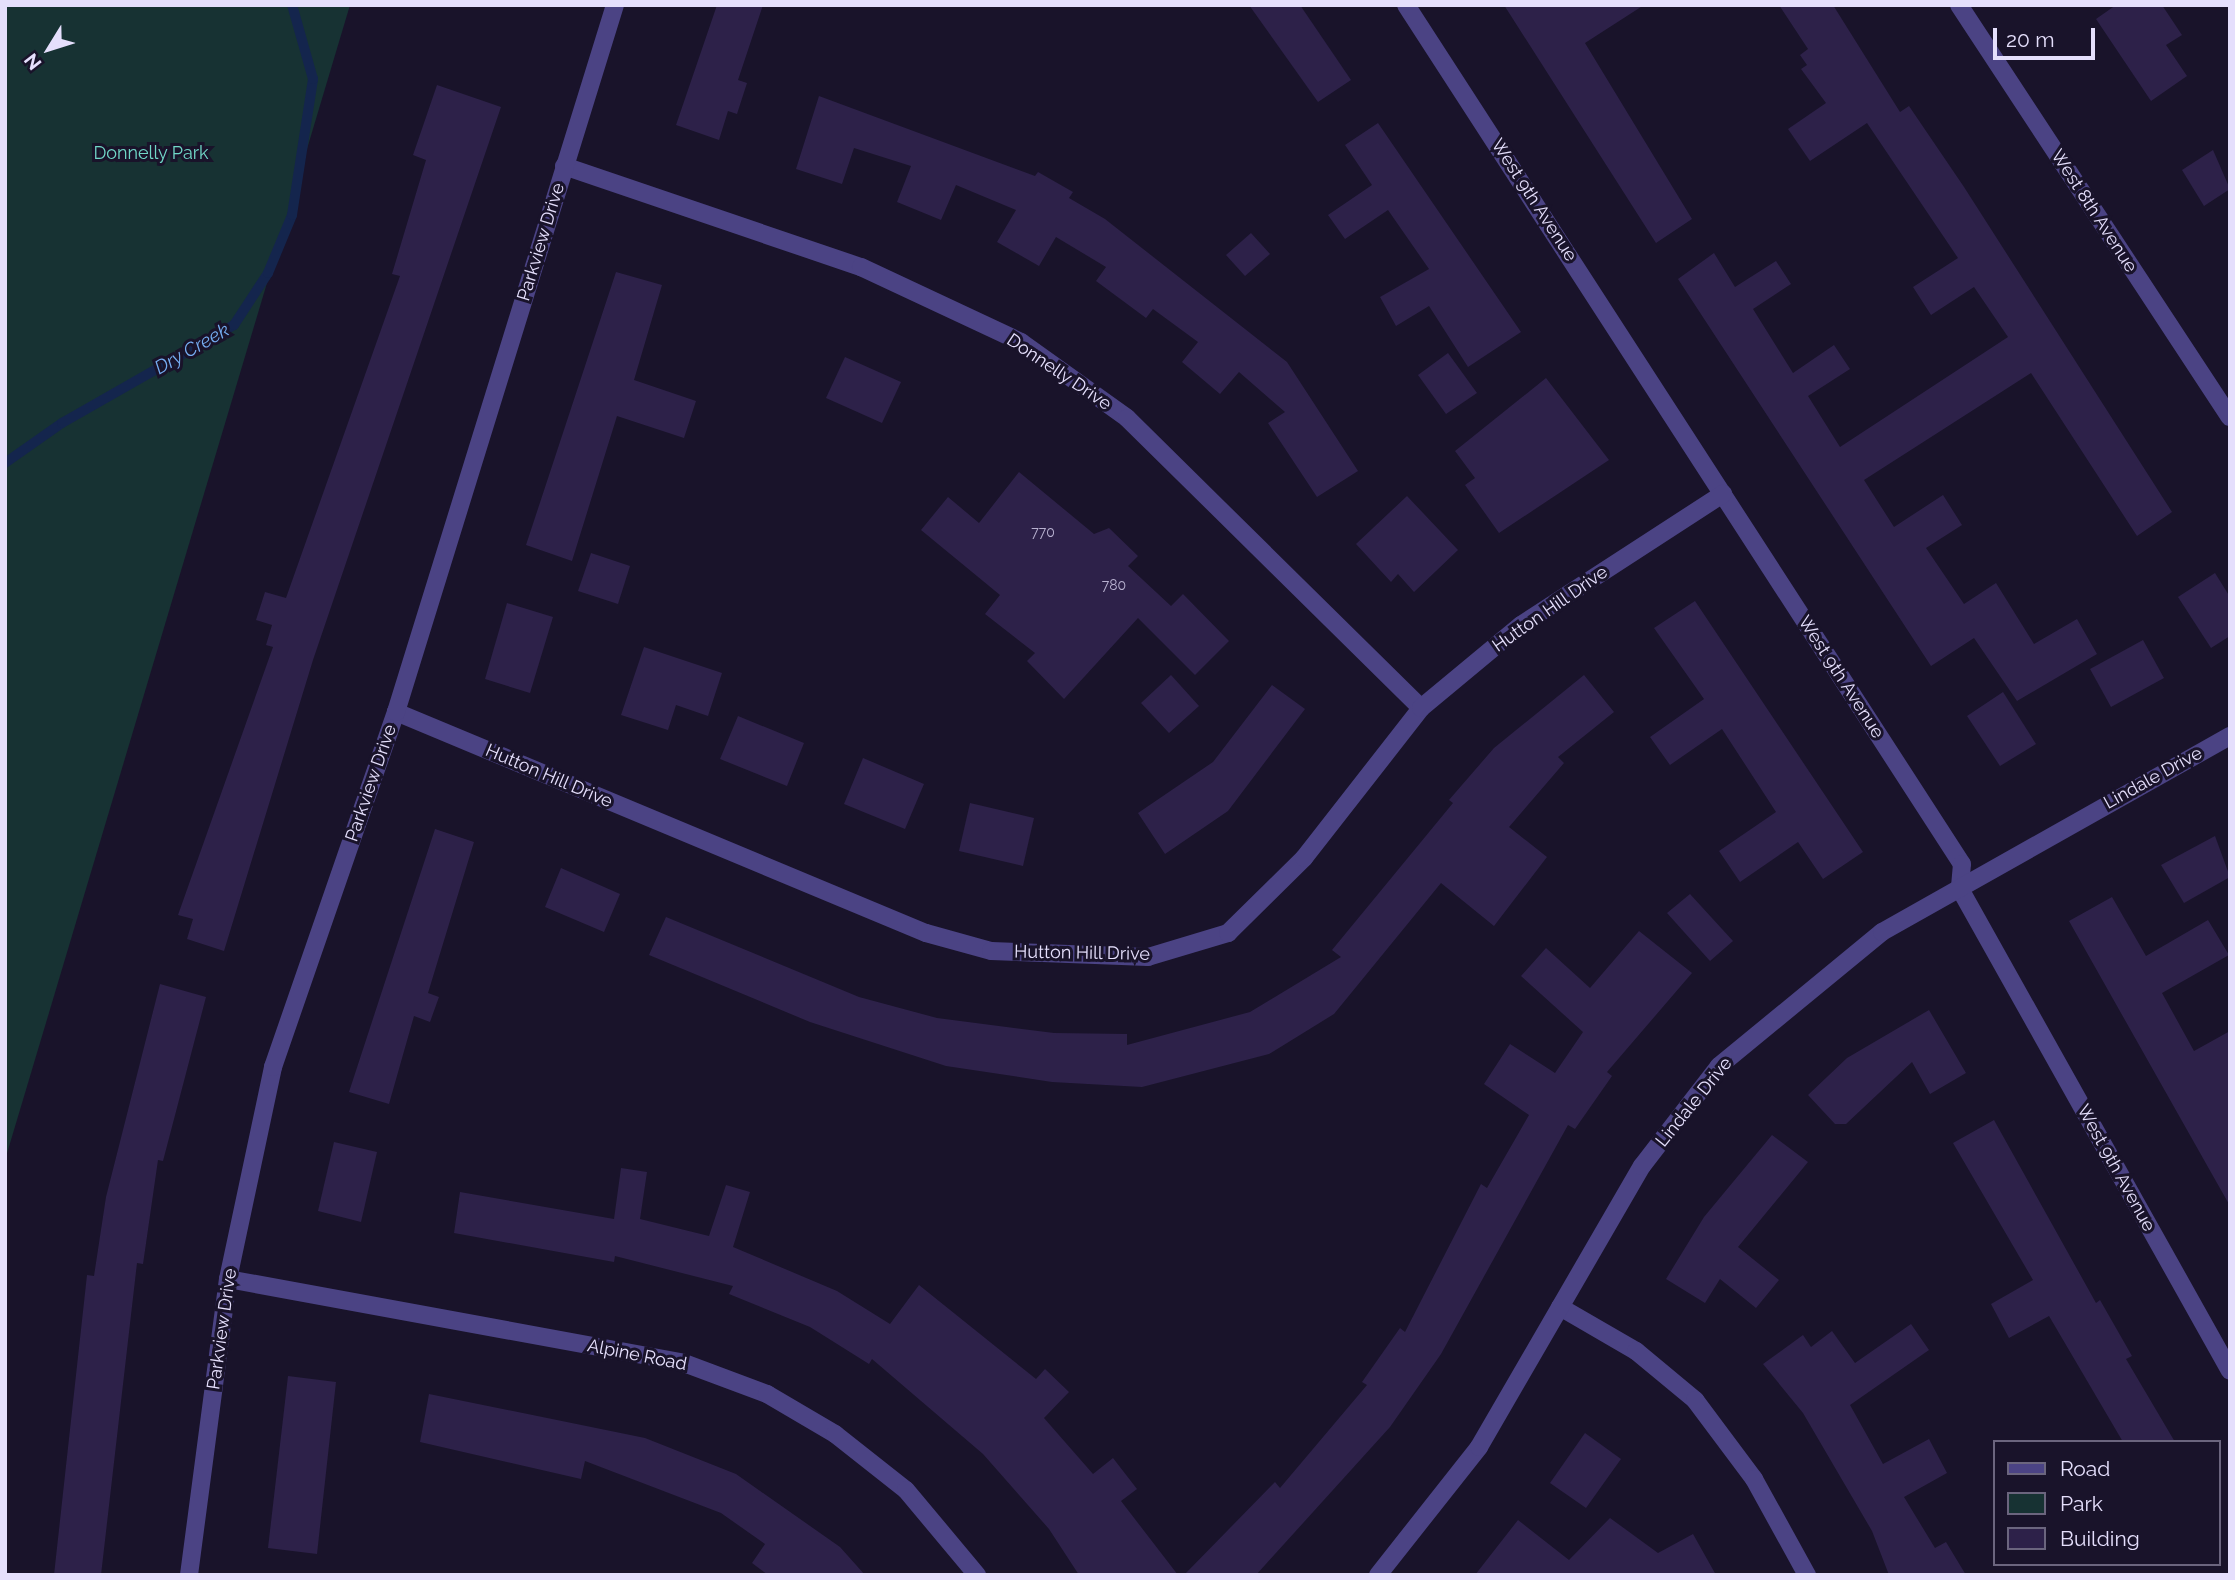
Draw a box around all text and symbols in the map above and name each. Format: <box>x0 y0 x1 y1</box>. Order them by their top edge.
north arrow <box>14 14 84 84</box>
scale bar <box>1997 14 2098 58</box>
text: 20 m <box>2006 27 2054 52</box>
text: N <box>19 49 46 74</box>
street label: West 9th Avenue <box>1486 134 1582 266</box>
park label: Donnelly Park <box>93 142 209 164</box>
street label: West 8th Avenue <box>2046 145 2142 277</box>
street label: Parkview Drive <box>513 180 569 304</box>
water label: Dry Creek <box>150 318 234 380</box>
street label: Donnelly Drive <box>1002 329 1116 415</box>
house number: 770 <box>1031 524 1055 540</box>
street label: Hutton Hill Drive <box>1488 561 1612 657</box>
house number: 780 <box>1102 577 1126 593</box>
street label: West 9th Avenue <box>1793 611 1889 743</box>
street label: Parkview Drive <box>341 721 401 845</box>
street label: Hutton Hill Drive <box>482 739 616 813</box>
street label: Lindale Drive <box>2100 742 2206 814</box>
street label: Hutton Hill Drive <box>1014 941 1150 965</box>
street label: Lindale Drive <box>1651 1053 1737 1151</box>
street label: West 9th Avenue <box>2072 1101 2160 1235</box>
street label: Parkview Drive <box>203 1267 241 1391</box>
street label: Alpine Road <box>585 1335 689 1375</box>
legend <box>1994 1440 2221 1566</box>
text: Road <box>2060 1456 2110 1481</box>
text: Park <box>2060 1491 2103 1516</box>
text: Building <box>2060 1526 2140 1551</box>

